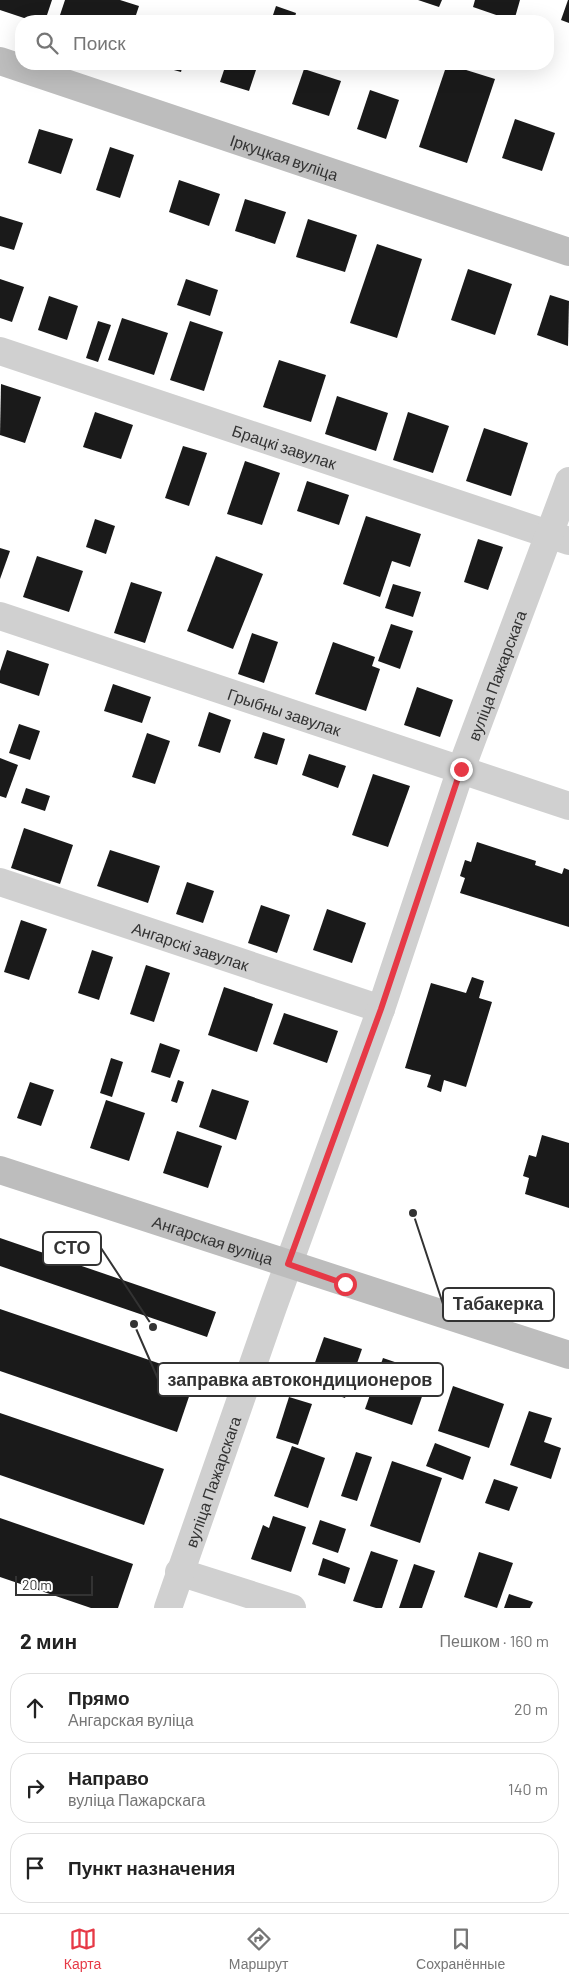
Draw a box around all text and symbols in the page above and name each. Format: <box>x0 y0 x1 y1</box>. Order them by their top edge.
search box <box>15 15 554 70</box>
icon: search <box>33 29 61 57</box>
text: Поиск <box>73 31 126 54</box>
street label: Іркуцкая вуліца <box>228 130 341 183</box>
street label: Брацкі завулак <box>230 420 340 473</box>
street label: вуліца Пажарскага <box>463 607 529 743</box>
street label: Грыбны завулак <box>225 683 345 739</box>
route end <box>450 758 473 781</box>
street label: Ангарскі завулак <box>130 917 252 974</box>
street label: Ангарская вуліца <box>150 1211 276 1268</box>
callout: СТО <box>43 1232 101 1265</box>
text: СТО <box>53 1236 91 1258</box>
route start <box>334 1273 357 1296</box>
callout: Табакерка <box>443 1288 554 1321</box>
text: Табакерка <box>453 1292 544 1314</box>
callout: заправка автокондиционеров <box>158 1363 443 1396</box>
text: заправка автокондиционеров <box>168 1368 432 1390</box>
street label: вуліца Пажарскага <box>181 1413 244 1550</box>
scale bar <box>15 1573 92 1596</box>
text: 20 m <box>22 1576 52 1593</box>
text: 2 мин <box>20 1628 77 1653</box>
text: Пешком · 160 m <box>440 1631 549 1650</box>
text: Прямо <box>68 1686 130 1709</box>
icon: ahead <box>21 1694 49 1722</box>
text: 20 m <box>514 1699 548 1718</box>
text: Ангарская вуліца <box>68 1710 194 1729</box>
text: Направо <box>68 1766 149 1789</box>
icon: right <box>21 1774 49 1802</box>
text: 140 m <box>508 1779 548 1798</box>
text: вуліца Пажарскага <box>68 1790 205 1809</box>
icon: arrive <box>21 1854 49 1882</box>
text: Пункт назначения <box>68 1856 235 1879</box>
tab: Карта <box>64 1925 101 1972</box>
tab: Маршрут <box>229 1925 288 1972</box>
tab: Сохранённые <box>416 1925 505 1972</box>

